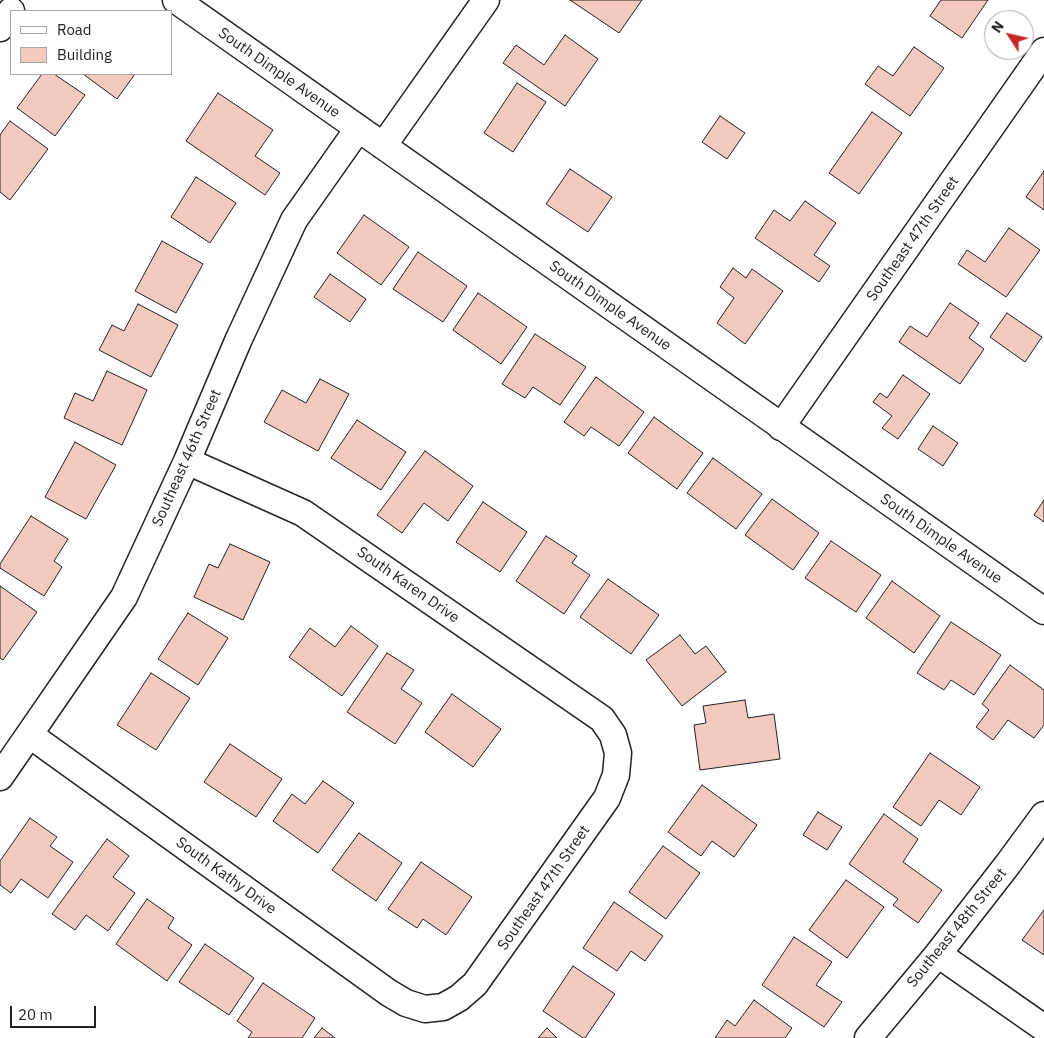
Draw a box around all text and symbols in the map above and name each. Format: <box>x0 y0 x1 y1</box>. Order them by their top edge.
legend <box>10 10 172 75</box>
north arrow <box>984 10 1034 60</box>
text: N <box>987 18 1008 36</box>
text: Road <box>57 20 92 39</box>
street label: South Dimple Avenue <box>215 24 343 122</box>
text: Building <box>57 45 112 64</box>
street label: Southeast 47th Street <box>863 173 963 305</box>
street label: South Dimple Avenue <box>546 257 674 355</box>
street label: Southeast 46th Street <box>149 387 225 529</box>
street label: South Dimple Avenue <box>877 490 1005 588</box>
street label: South Karen Drive <box>353 543 463 627</box>
street label: Southeast 47th Street <box>494 822 594 954</box>
street label: South Kathy Drive <box>172 834 280 918</box>
street label: Southeast 48th Street <box>903 865 1011 991</box>
scale bar <box>12 996 99 1028</box>
text: 20 m <box>18 1005 53 1024</box>

